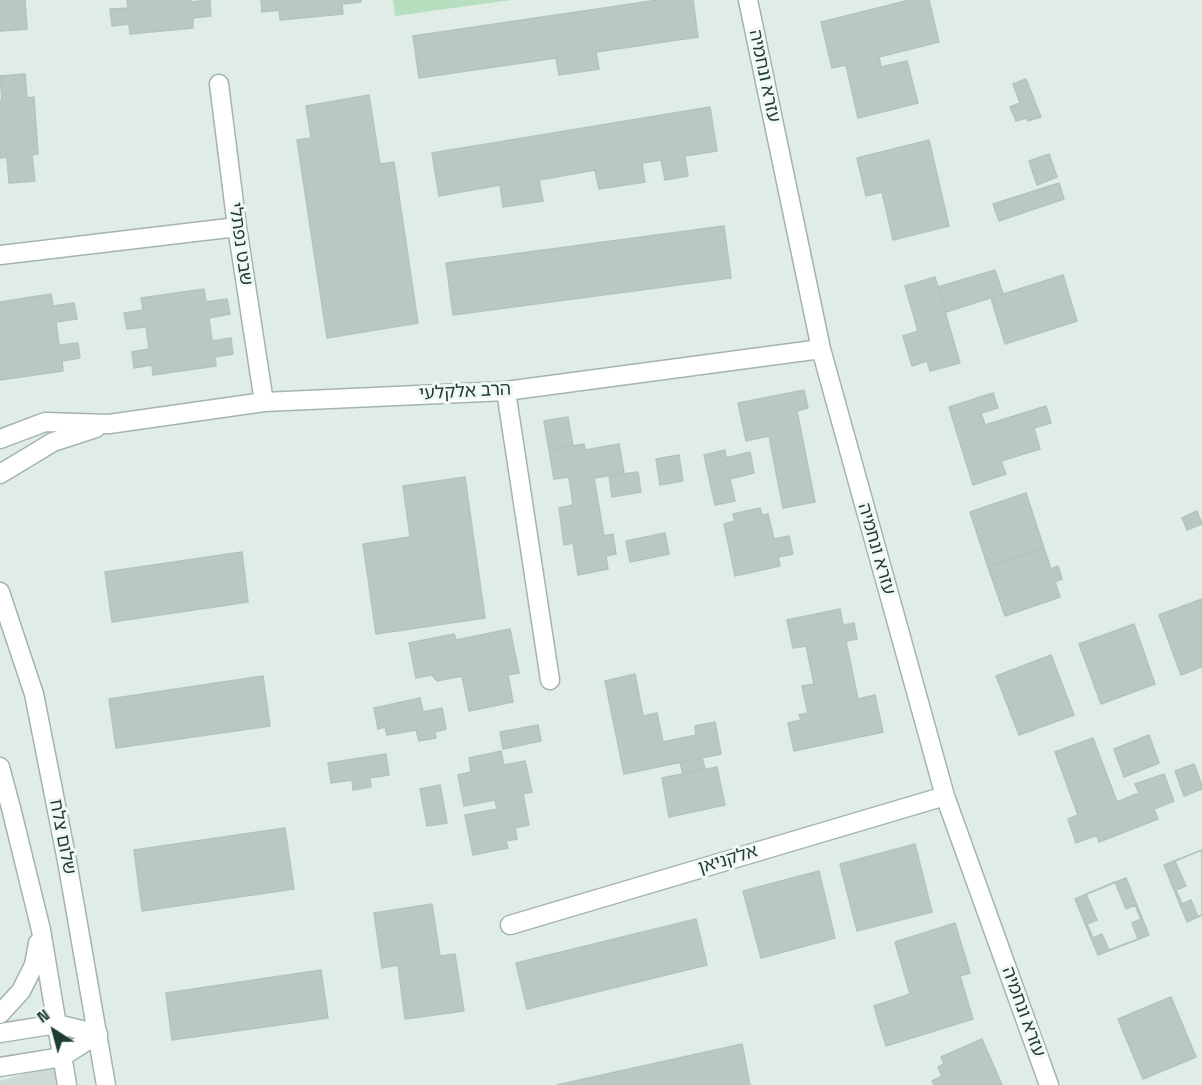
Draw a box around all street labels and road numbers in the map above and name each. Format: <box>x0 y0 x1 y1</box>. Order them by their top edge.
street label: עזרא ונחמיה <box>744 28 784 124</box>
street label: שבט נפתלי <box>223 201 257 287</box>
street label: הרב אלקלעי <box>418 379 512 405</box>
street label: עזרא ונחמיה <box>853 501 899 597</box>
street label: שלום צלח <box>44 798 80 876</box>
street label: אלקניאן <box>696 841 760 879</box>
street label: עזרא ונחמיה <box>997 964 1049 1060</box>

